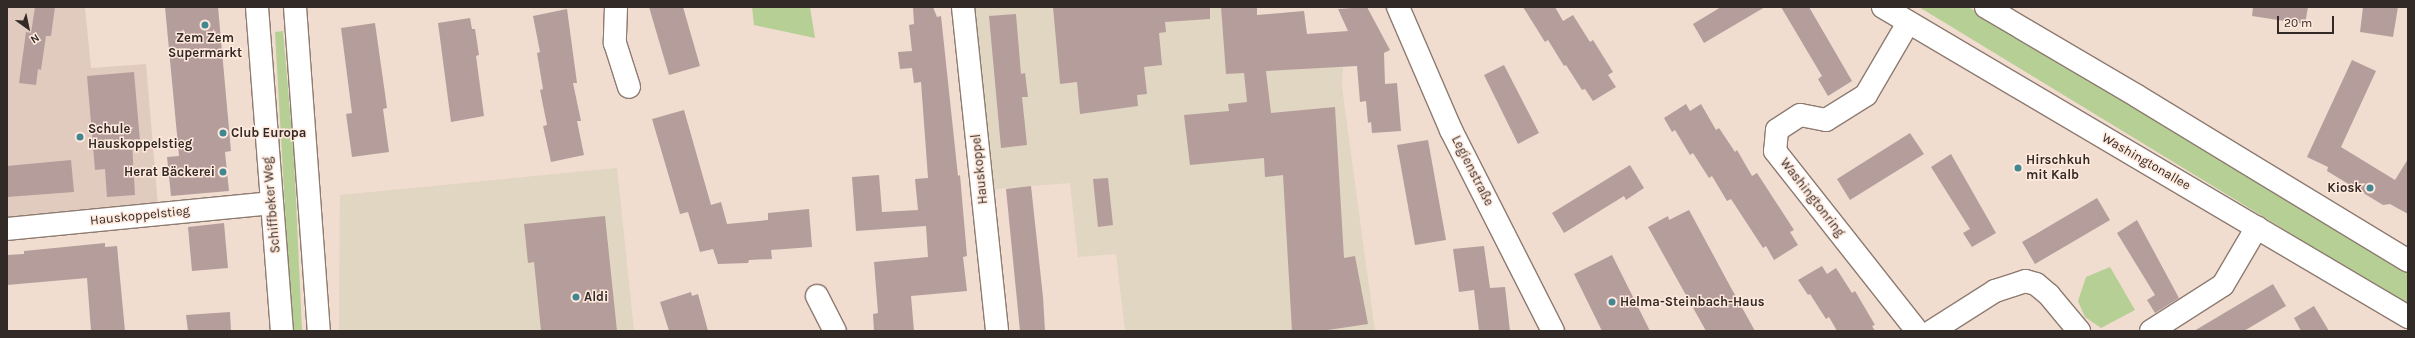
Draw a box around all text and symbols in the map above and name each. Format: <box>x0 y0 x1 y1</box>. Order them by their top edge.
north arrow <box>8 8 48 48</box>
scale bar <box>2279 8 2336 34</box>
text: 20 m <box>2284 16 2312 30</box>
marker: Zem Zem Supermarkt <box>200 20 210 30</box>
text: N <box>28 31 42 46</box>
place label: Zem Zem Supermarkt <box>168 31 242 62</box>
place label: Schule Hauskoppelstieg <box>88 122 192 153</box>
place label: Club Europa <box>231 125 306 141</box>
marker: Club Europa <box>218 128 228 138</box>
street label: Washingtonallee <box>2099 130 2193 194</box>
marker: Schule Hauskoppelstieg <box>75 132 85 142</box>
street label: Hauskoppel <box>969 133 991 205</box>
street label: Legienstraße <box>1448 133 1496 209</box>
place label: Hirschkuh mit Kalb <box>2026 153 2090 184</box>
street label: Washingtonring <box>1776 155 1848 241</box>
street label: Schiffbeker Weg <box>260 156 284 254</box>
marker: Hirschkuh mit Kalb <box>2013 163 2023 173</box>
place label: Herat Bäckerei <box>124 164 215 180</box>
marker: Herat Bäckerei <box>218 167 228 177</box>
place label: Kiosk <box>2327 180 2362 196</box>
marker: Kiosk <box>2365 183 2375 193</box>
street label: Hauskoppelstieg <box>89 203 191 229</box>
place label: Aldi <box>584 289 608 305</box>
marker: Aldi <box>571 292 581 302</box>
place label: Helma-Steinbach-Haus <box>1620 294 1765 310</box>
marker: Helma-Steinbach-Haus <box>1607 297 1617 307</box>

